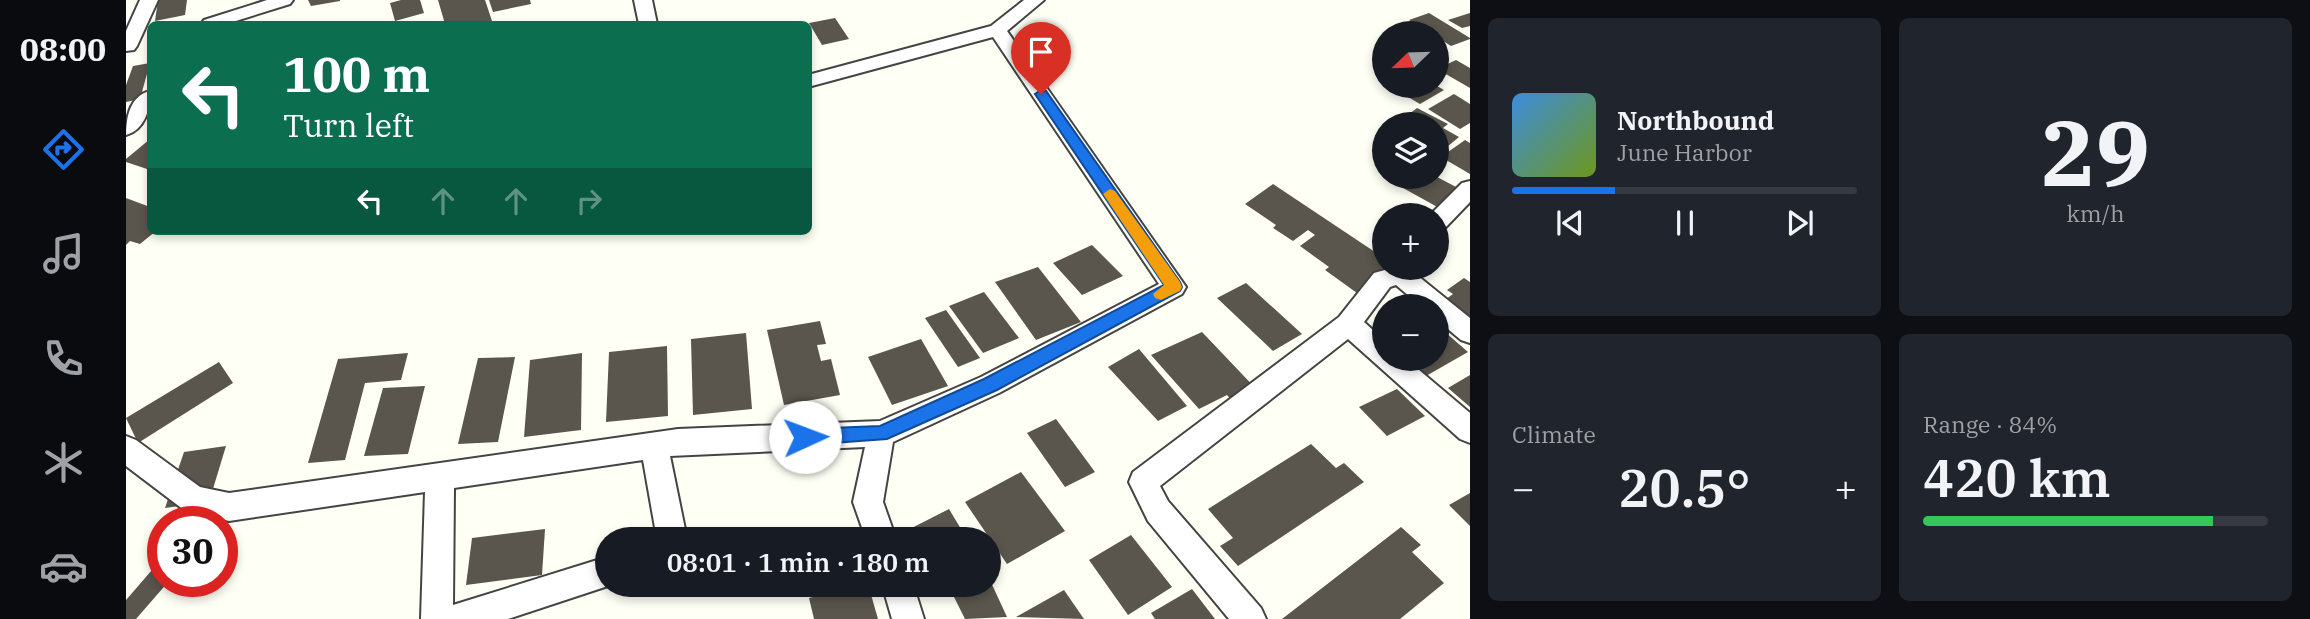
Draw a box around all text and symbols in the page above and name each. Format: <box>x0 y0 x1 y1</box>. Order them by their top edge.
north arrow <box>1372 21 1449 98</box>
map controls <box>1372 21 1449 371</box>
pin <box>1011 22 1071 94</box>
text: 08:00 <box>20 28 106 70</box>
icon: arrive <box>1022 33 1060 71</box>
text: 100 m <box>283 42 430 105</box>
icon: left <box>168 49 259 140</box>
text: 29 <box>2041 93 2150 211</box>
text: Northbound <box>1617 103 1774 137</box>
text: Turn left <box>283 104 414 146</box>
button: layers <box>1372 112 1449 189</box>
icon: directions <box>39 125 88 174</box>
text: June Harbor <box>1617 137 1752 167</box>
icon: left <box>351 182 389 220</box>
icon: ahead <box>424 182 462 220</box>
icon: ahead <box>497 182 535 220</box>
icon: right <box>570 182 608 220</box>
text: km/h <box>2066 198 2125 228</box>
button: + <box>1372 203 1449 280</box>
icon: previous <box>1551 204 1589 242</box>
icon: pause <box>1666 204 1704 242</box>
icon: next <box>1781 204 1819 242</box>
icon: music <box>39 229 88 278</box>
button: − <box>1372 294 1449 371</box>
icon: phone <box>39 334 88 383</box>
position arrow <box>768 400 842 474</box>
text: Range · 84% <box>1923 409 2057 439</box>
text: Climate <box>1512 419 1596 449</box>
icon: climate <box>39 438 88 487</box>
text: 420 km <box>1923 444 2111 511</box>
text: 20.5° <box>1618 454 1751 521</box>
text: − <box>1512 463 1535 512</box>
text: + <box>1834 463 1857 512</box>
speed limit sign: 30 <box>147 506 238 597</box>
icon: car <box>39 542 88 591</box>
text: 08:01 · 1 min · 180 m <box>667 545 929 579</box>

